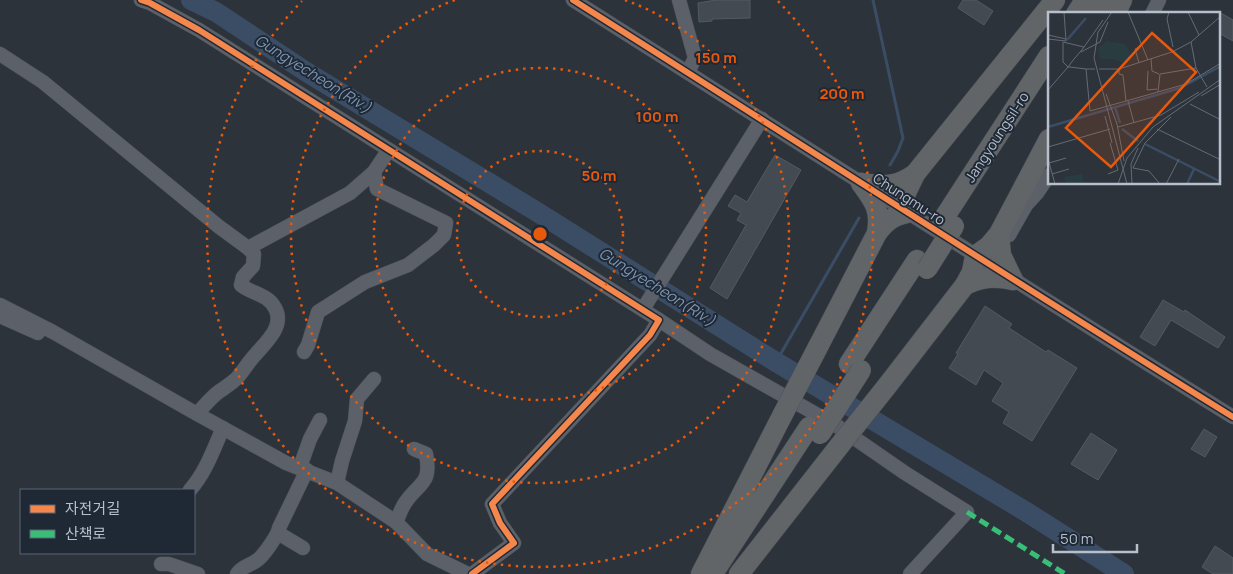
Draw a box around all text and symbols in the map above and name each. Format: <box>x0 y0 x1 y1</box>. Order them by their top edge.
inset map <box>1048 12 1220 185</box>
water label: Gungyecheon(Riv.) <box>251 29 375 118</box>
text: 150 m <box>695 47 737 68</box>
text: 200 m <box>819 83 865 104</box>
street label: Jangyoungsil-ro <box>960 88 1033 186</box>
text: 100 m <box>636 106 678 127</box>
text: 50 m <box>581 165 617 186</box>
street label: Chungmu-ro <box>869 168 949 229</box>
centre of rings <box>531 225 549 243</box>
water label: Gungyecheon(Riv.) <box>595 242 719 331</box>
legend <box>20 489 195 554</box>
text: 자전거길 <box>65 498 120 519</box>
scale bar <box>1053 522 1137 554</box>
text: 산책로 <box>65 523 106 544</box>
text: 50 m <box>1060 528 1094 549</box>

